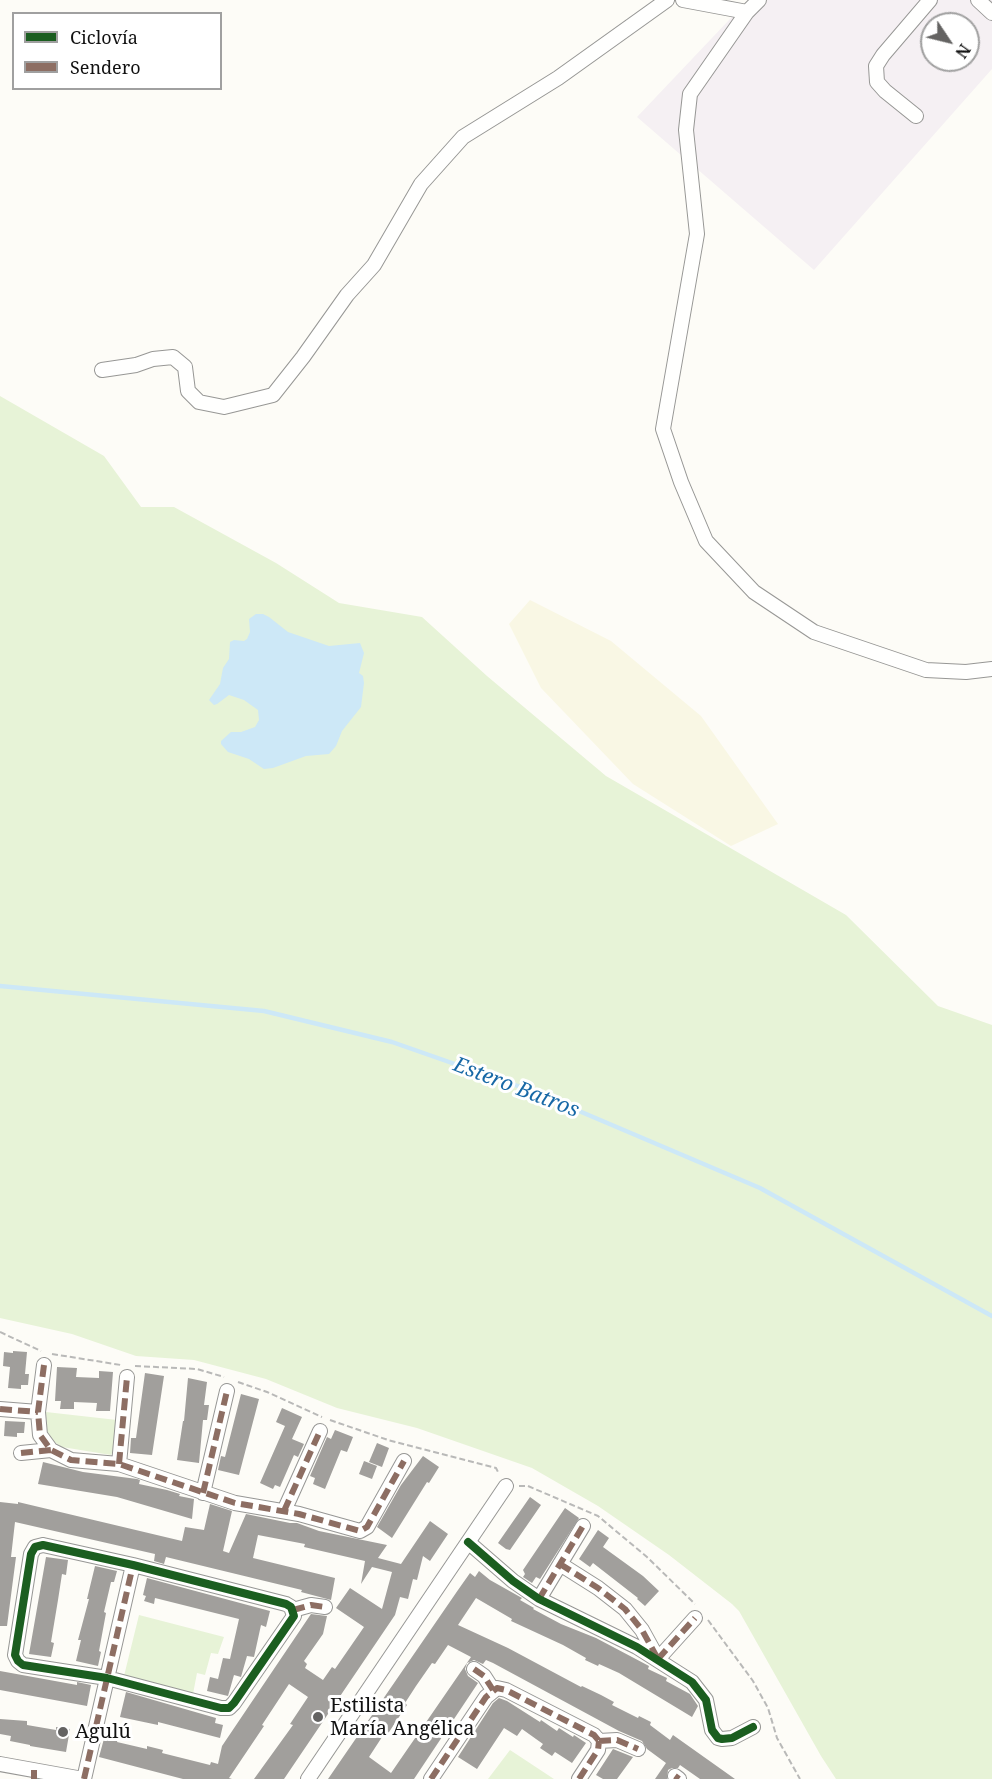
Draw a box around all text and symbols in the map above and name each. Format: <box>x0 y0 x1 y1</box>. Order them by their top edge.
legend <box>12 12 222 90</box>
north arrow <box>920 12 980 72</box>
text: Ciclovía <box>70 25 138 49</box>
text: N <box>950 40 976 63</box>
text: Sendero <box>70 55 141 79</box>
water label: Estero Batros <box>450 1052 582 1124</box>
place label: Estilista María Angélica <box>330 1694 474 1741</box>
marker: Estilista María Angélica <box>311 1710 325 1724</box>
place label: Agulú <box>75 1720 131 1744</box>
marker: Agulú <box>56 1725 70 1739</box>

